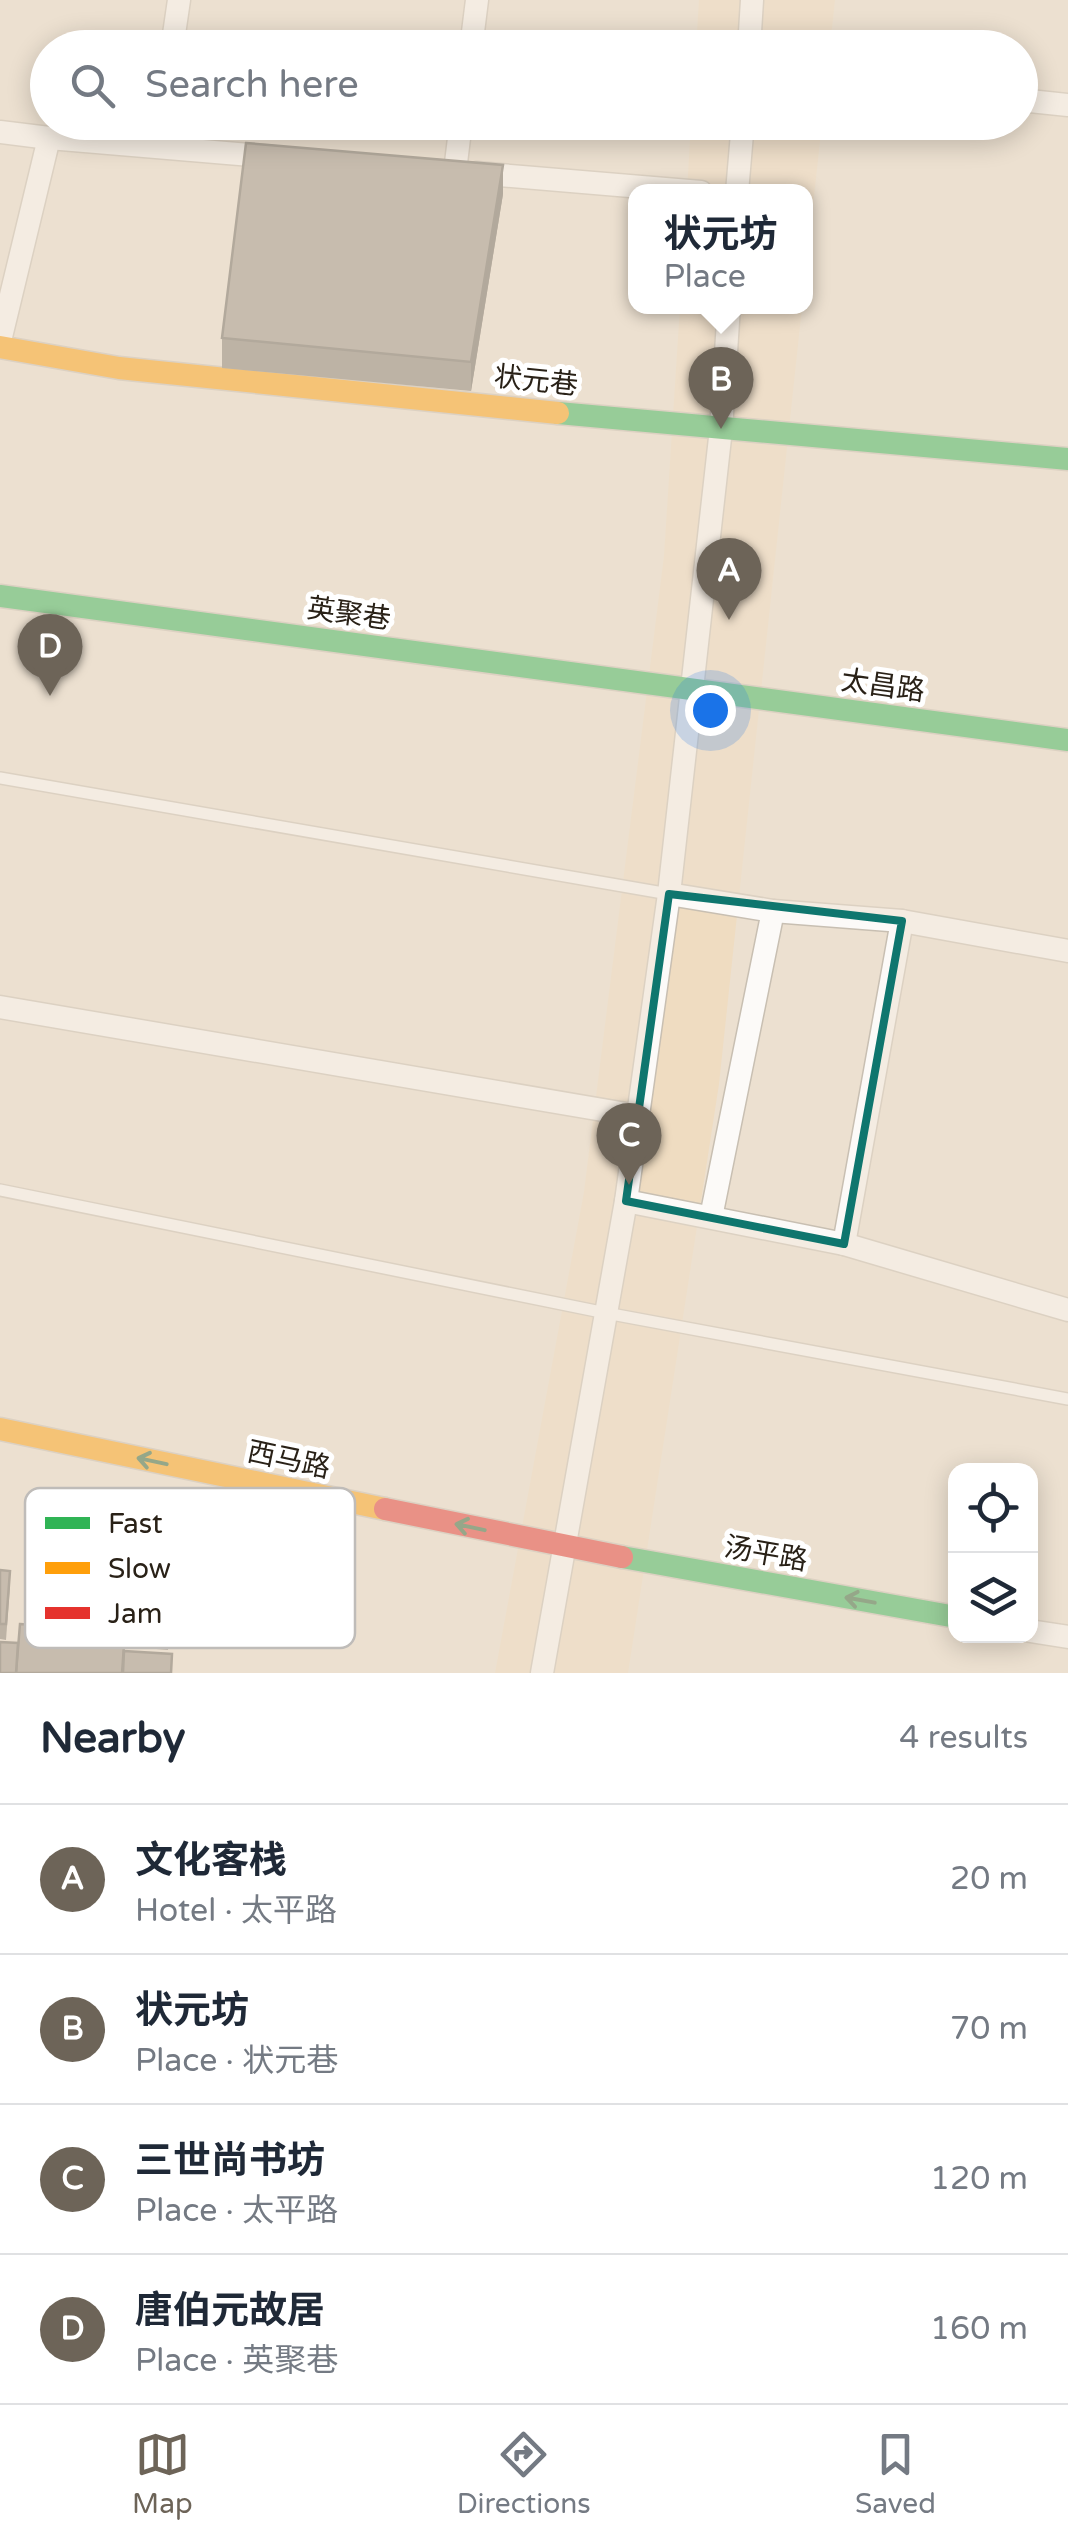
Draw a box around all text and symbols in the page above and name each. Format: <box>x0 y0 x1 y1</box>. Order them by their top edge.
search box <box>30 30 1038 140</box>
icon: search <box>65 58 120 113</box>
text: Search here <box>145 62 359 108</box>
popup <box>628 184 813 314</box>
text: 状元坊 <box>663 212 778 258</box>
text: Place <box>663 258 746 296</box>
pin: B <box>688 346 754 429</box>
street label: 状元巷 <box>492 360 579 402</box>
pin: A <box>696 538 762 620</box>
street label: 英聚巷 <box>305 591 393 637</box>
pin: D <box>18 614 82 696</box>
street label: 太昌路 <box>839 663 927 709</box>
your location <box>685 685 736 736</box>
pin: C <box>596 1102 662 1185</box>
street label: 西马路 <box>244 1435 333 1485</box>
one-way arrow <box>137 1450 169 1469</box>
map controls <box>948 1463 1038 1643</box>
button: locate <box>948 1463 1038 1553</box>
legend <box>25 1488 355 1648</box>
text: Fast <box>108 1507 163 1541</box>
one-way arrow <box>455 1517 487 1536</box>
street label: 汤平路 <box>722 1530 810 1578</box>
text: Slow <box>108 1552 171 1586</box>
button: layers <box>948 1553 1038 1643</box>
one-way arrow <box>844 1590 876 1609</box>
text: Jam <box>108 1597 163 1631</box>
text: Nearby <box>40 1713 185 1764</box>
text: 4 results <box>899 1719 1028 1757</box>
text: 文化客栈 <box>135 1838 287 1884</box>
text: A <box>61 1860 84 1898</box>
text: 20 m <box>950 1860 1028 1898</box>
text: Hotel · 太平路 <box>135 1892 337 1930</box>
text: 状元坊 <box>135 1988 249 2034</box>
text: B <box>61 2010 84 2048</box>
text: 70 m <box>950 2010 1028 2048</box>
text: Place · 状元巷 <box>135 2042 338 2080</box>
text: 三世尚书坊 <box>135 2138 325 2184</box>
text: C <box>61 2160 84 2198</box>
text: 120 m <box>930 2160 1028 2198</box>
text: Place · 太平路 <box>135 2192 338 2230</box>
text: 唐伯元故居 <box>135 2288 325 2334</box>
text: D <box>60 2310 85 2348</box>
text: 160 m <box>930 2310 1028 2348</box>
text: Place · 英聚巷 <box>135 2342 338 2380</box>
tab: Map <box>132 2427 193 2521</box>
tab: Directions <box>457 2427 591 2521</box>
tab: Saved <box>855 2427 936 2521</box>

